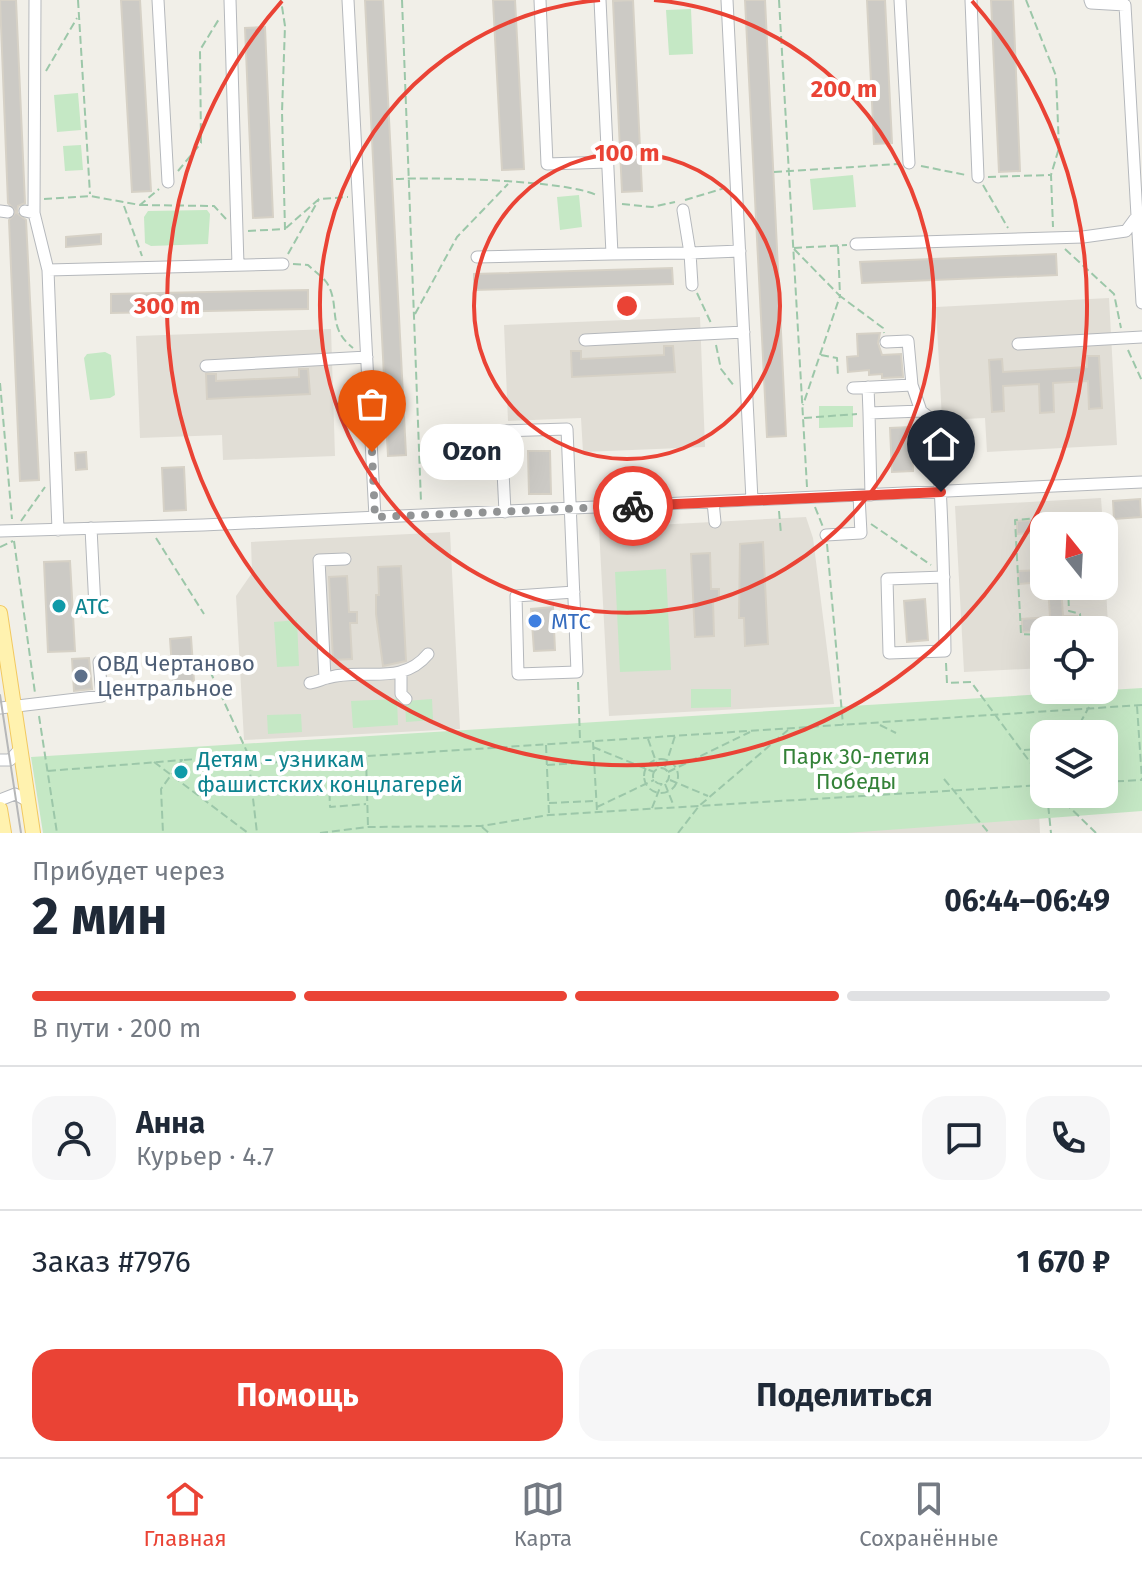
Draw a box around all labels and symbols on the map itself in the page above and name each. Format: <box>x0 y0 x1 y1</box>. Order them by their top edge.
text: 200 m <box>811 75 877 103</box>
text: 100 m <box>594 139 660 167</box>
text: 300 m <box>133 292 200 320</box>
centre of rings <box>613 292 641 320</box>
pin <box>338 370 406 452</box>
pin <box>907 410 975 492</box>
callout: Ozon <box>420 424 524 480</box>
courier <box>593 466 673 546</box>
north arrow <box>1030 512 1118 600</box>
place label: АТС <box>75 593 109 620</box>
marker: АТС <box>50 597 68 615</box>
place label: МТС <box>551 608 591 635</box>
marker: МТС <box>526 612 544 630</box>
place label: ОВД Чертаново Центральное <box>97 650 255 702</box>
marker: ОВД Чертаново Центральное <box>72 667 90 685</box>
park label: Парк 30-летия Победы <box>782 743 930 795</box>
place label: Детям - узникам фашистских концлагерей <box>196 746 463 798</box>
marker: Детям - узникам фашистских концлагерей <box>172 763 190 781</box>

